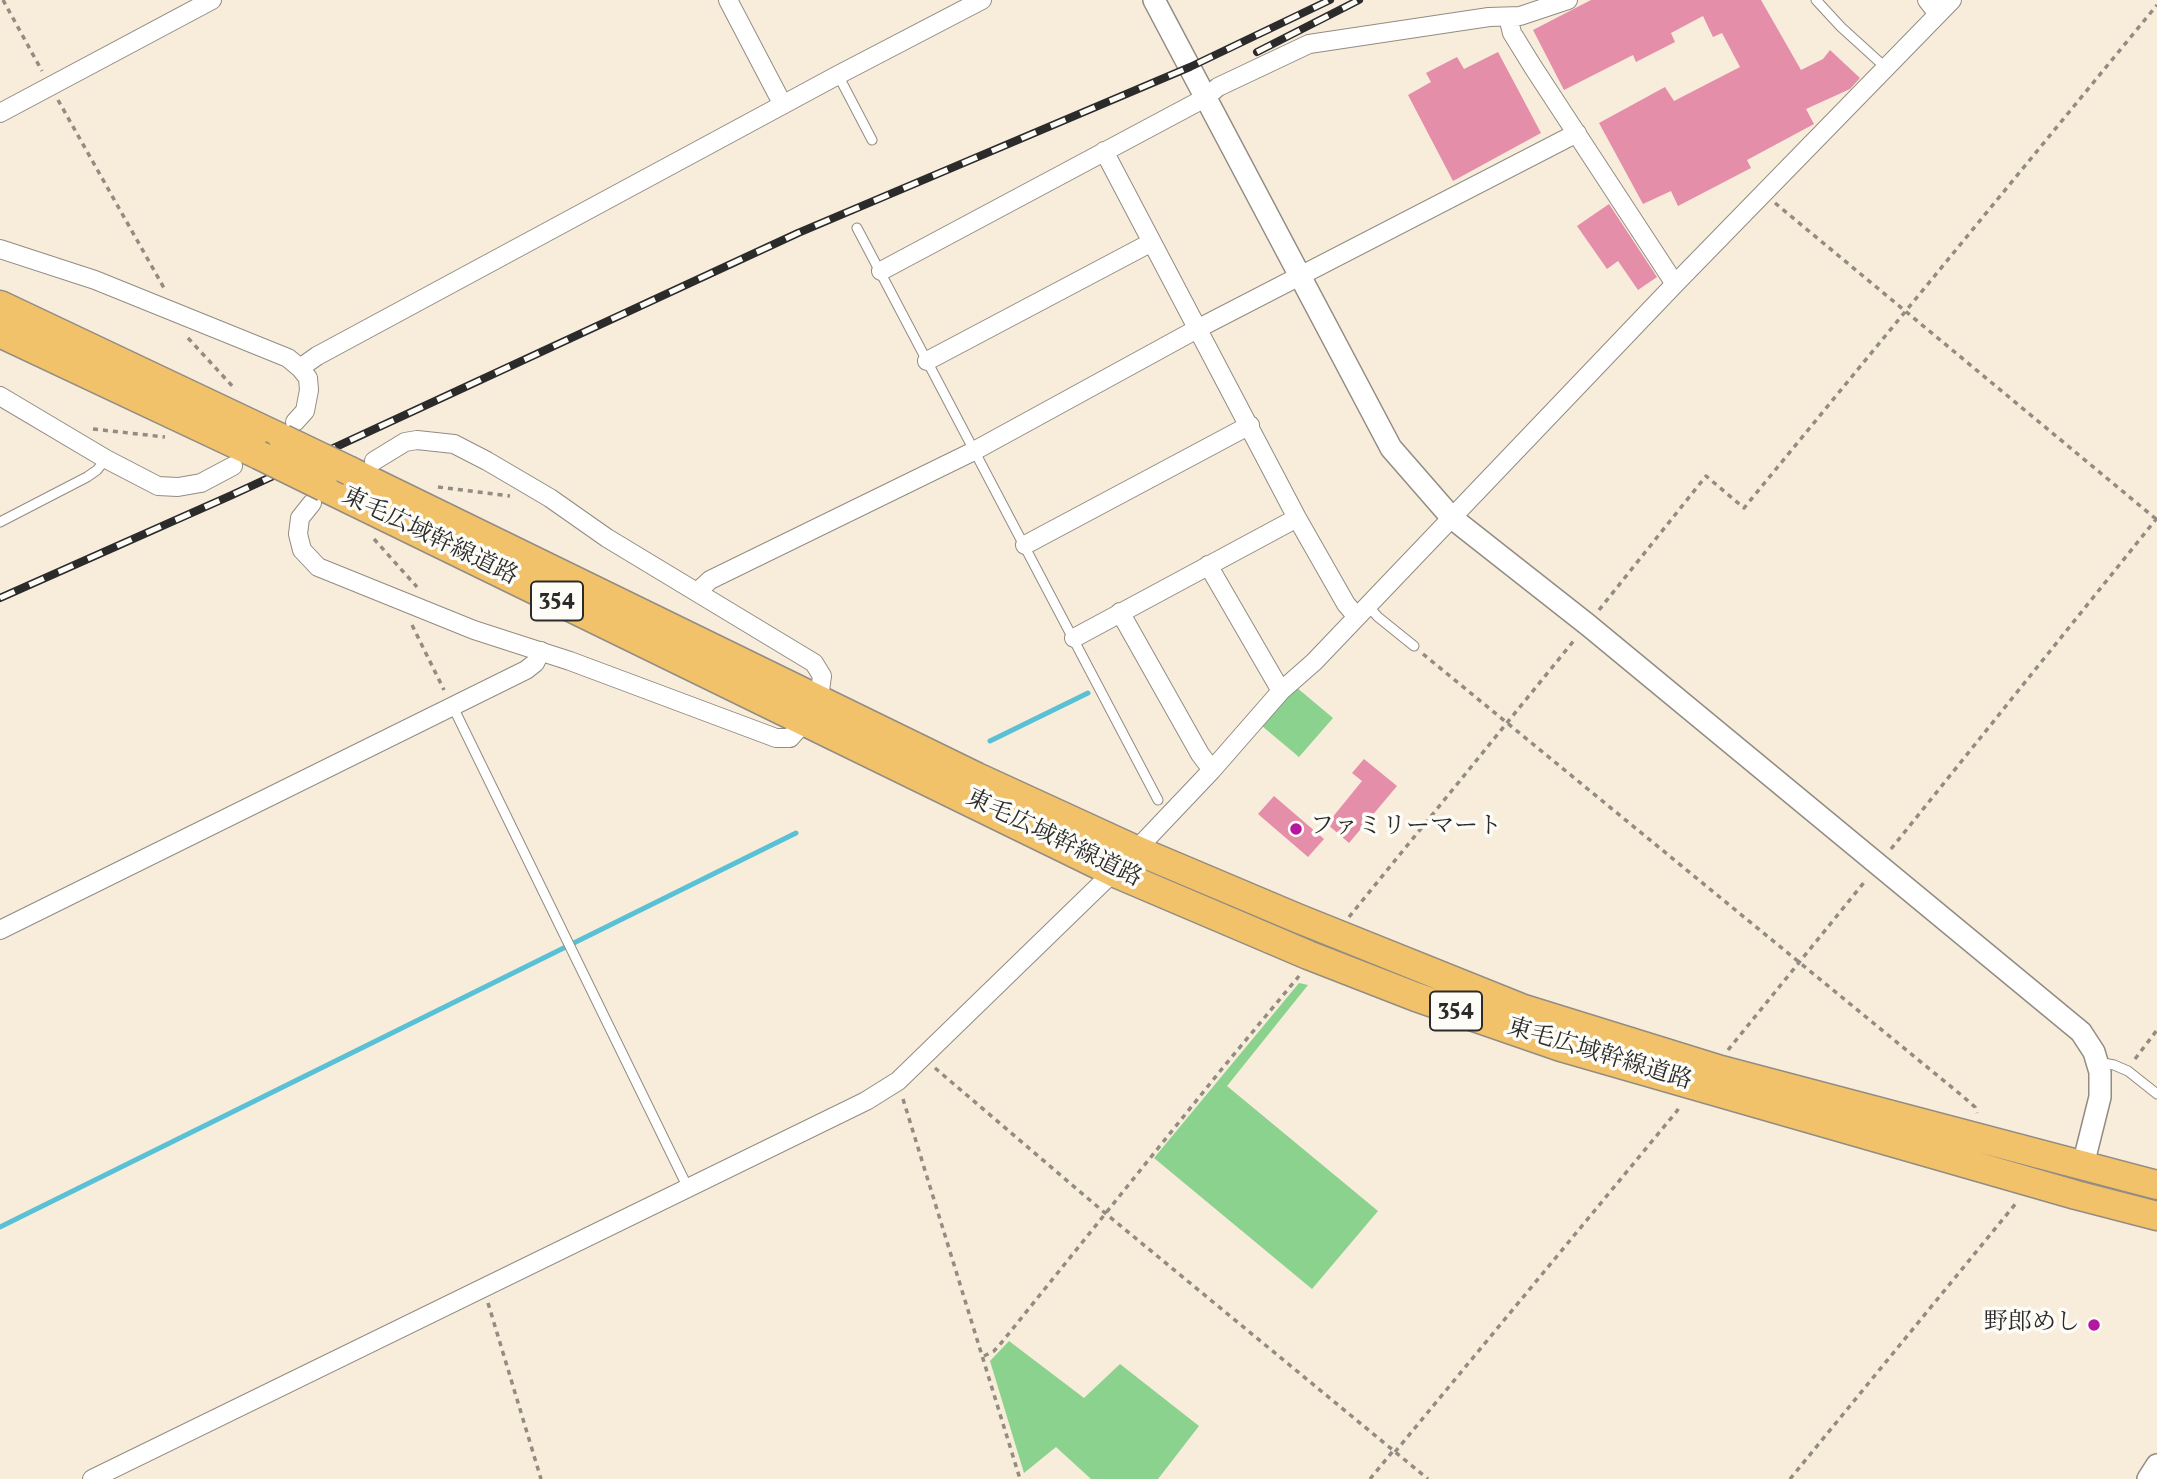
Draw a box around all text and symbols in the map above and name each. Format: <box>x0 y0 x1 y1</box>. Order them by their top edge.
street label: 東毛広域幹線道路 <box>336 483 522 593</box>
road number: 354 <box>531 582 583 621</box>
street label: 東毛広域幹線道路 <box>960 785 1146 895</box>
place label: ファミリーマート <box>1310 815 1502 843</box>
marker: ファミリーマート <box>1288 821 1304 837</box>
road number: 354 <box>1430 992 1482 1030</box>
street label: 東毛広域幹線道路 <box>1503 1014 1695 1098</box>
place label: 野郎めし <box>1984 1311 2080 1339</box>
marker: 野郎めし <box>2086 1317 2102 1333</box>

